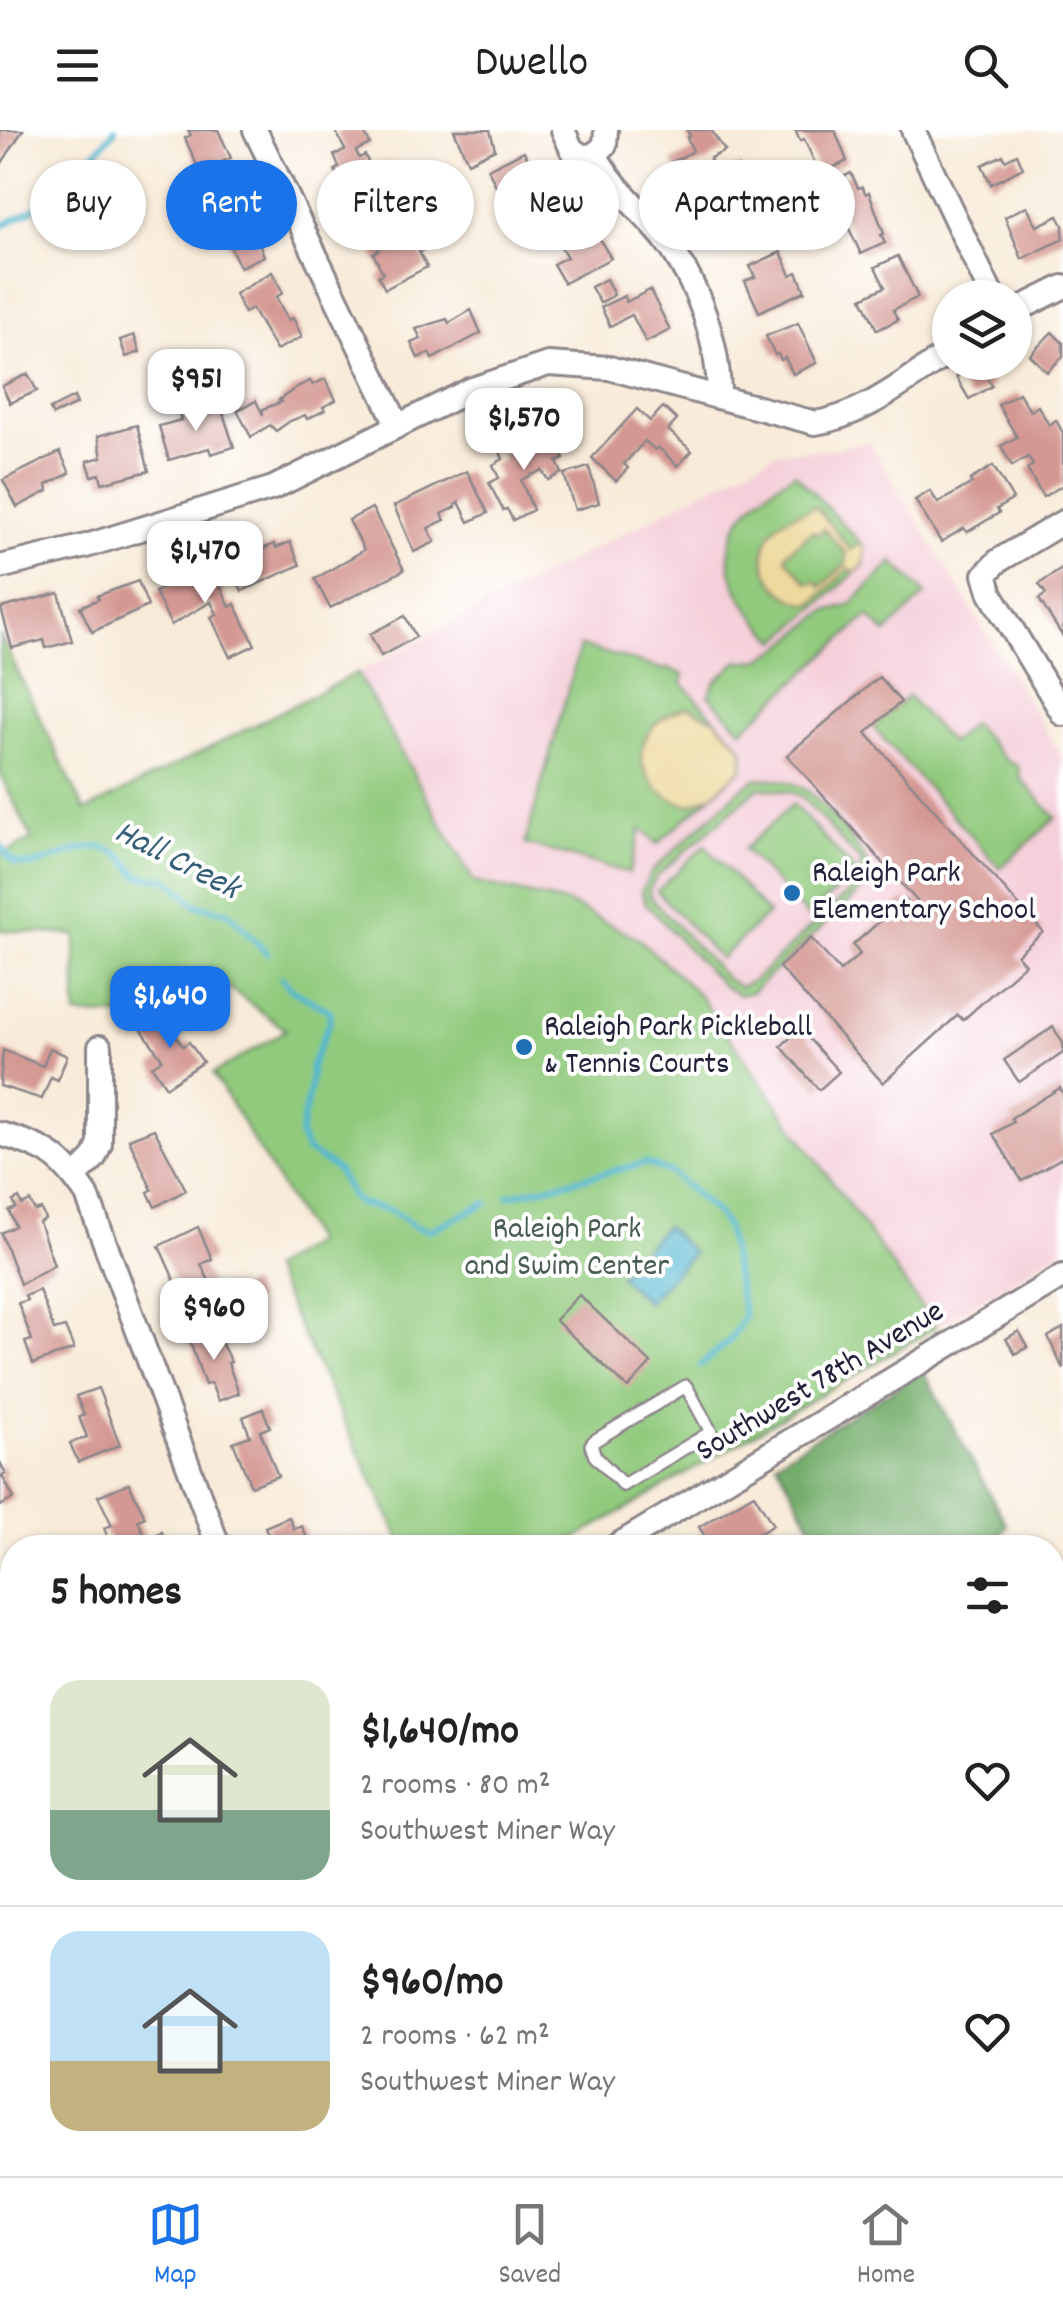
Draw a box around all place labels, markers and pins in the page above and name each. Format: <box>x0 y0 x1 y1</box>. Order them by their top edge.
pin: $951 <box>137 349 255 434</box>
pin: $1,570 <box>443 388 605 473</box>
pin: $1,470 <box>124 521 286 606</box>
place label: Raleigh Park Elementary School <box>812 852 1036 935</box>
marker: Raleigh Park Elementary School <box>781 882 803 904</box>
pin: $1,640 <box>89 966 251 1051</box>
place label: Raleigh Park Pickleball & Tennis Courts <box>544 1006 813 1089</box>
marker: Raleigh Park Pickleball & Tennis Courts <box>513 1036 535 1058</box>
pin: $960 <box>155 1278 273 1363</box>

